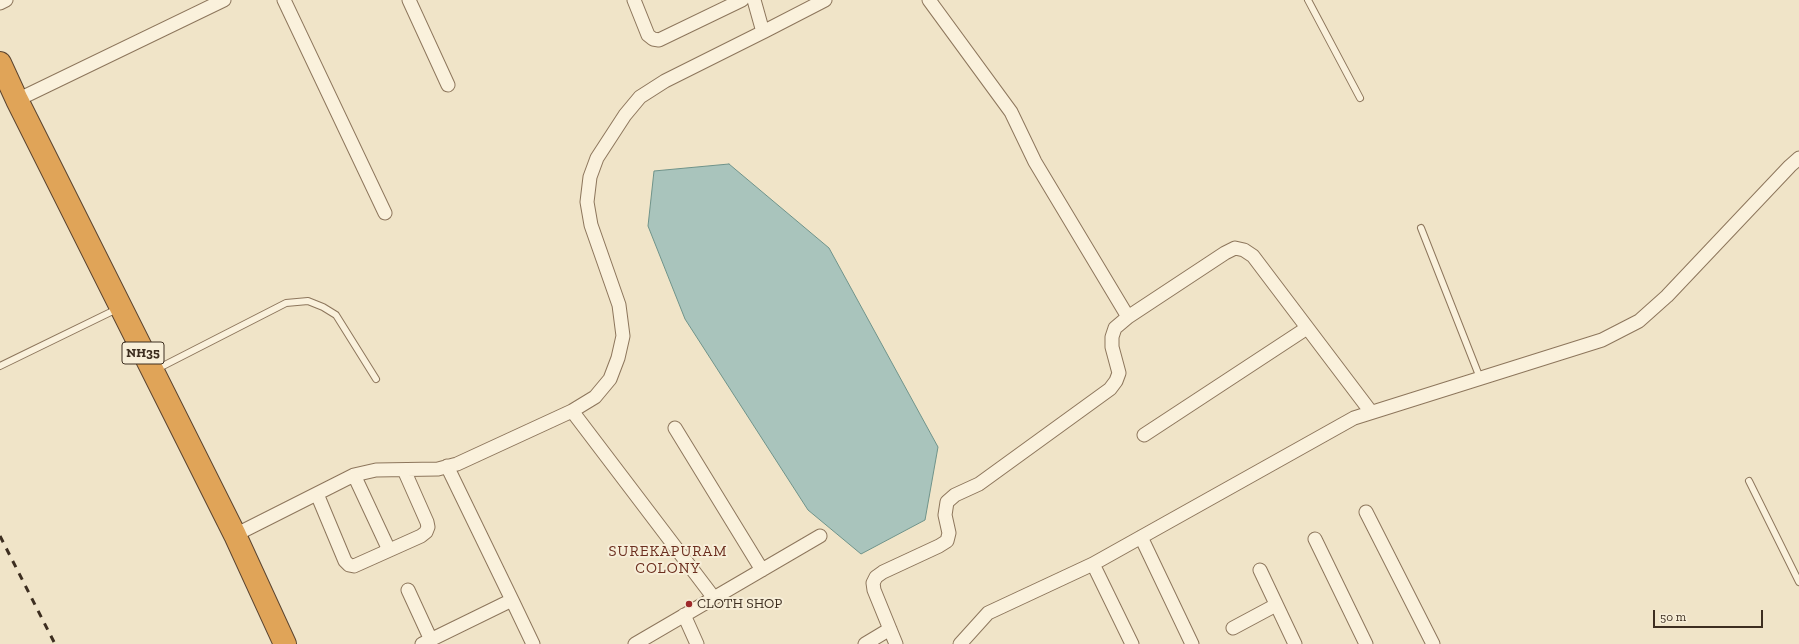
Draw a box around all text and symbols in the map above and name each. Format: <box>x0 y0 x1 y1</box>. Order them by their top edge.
road number: NH35 <box>122 342 164 364</box>
district label: SUREKAPURAM COLONY <box>609 543 727 578</box>
place label: CLOTH SHOP <box>697 596 782 612</box>
marker: CLOTH SHOP <box>684 599 694 609</box>
scale bar <box>1655 602 1765 628</box>
text: 50 m <box>1660 610 1686 624</box>

